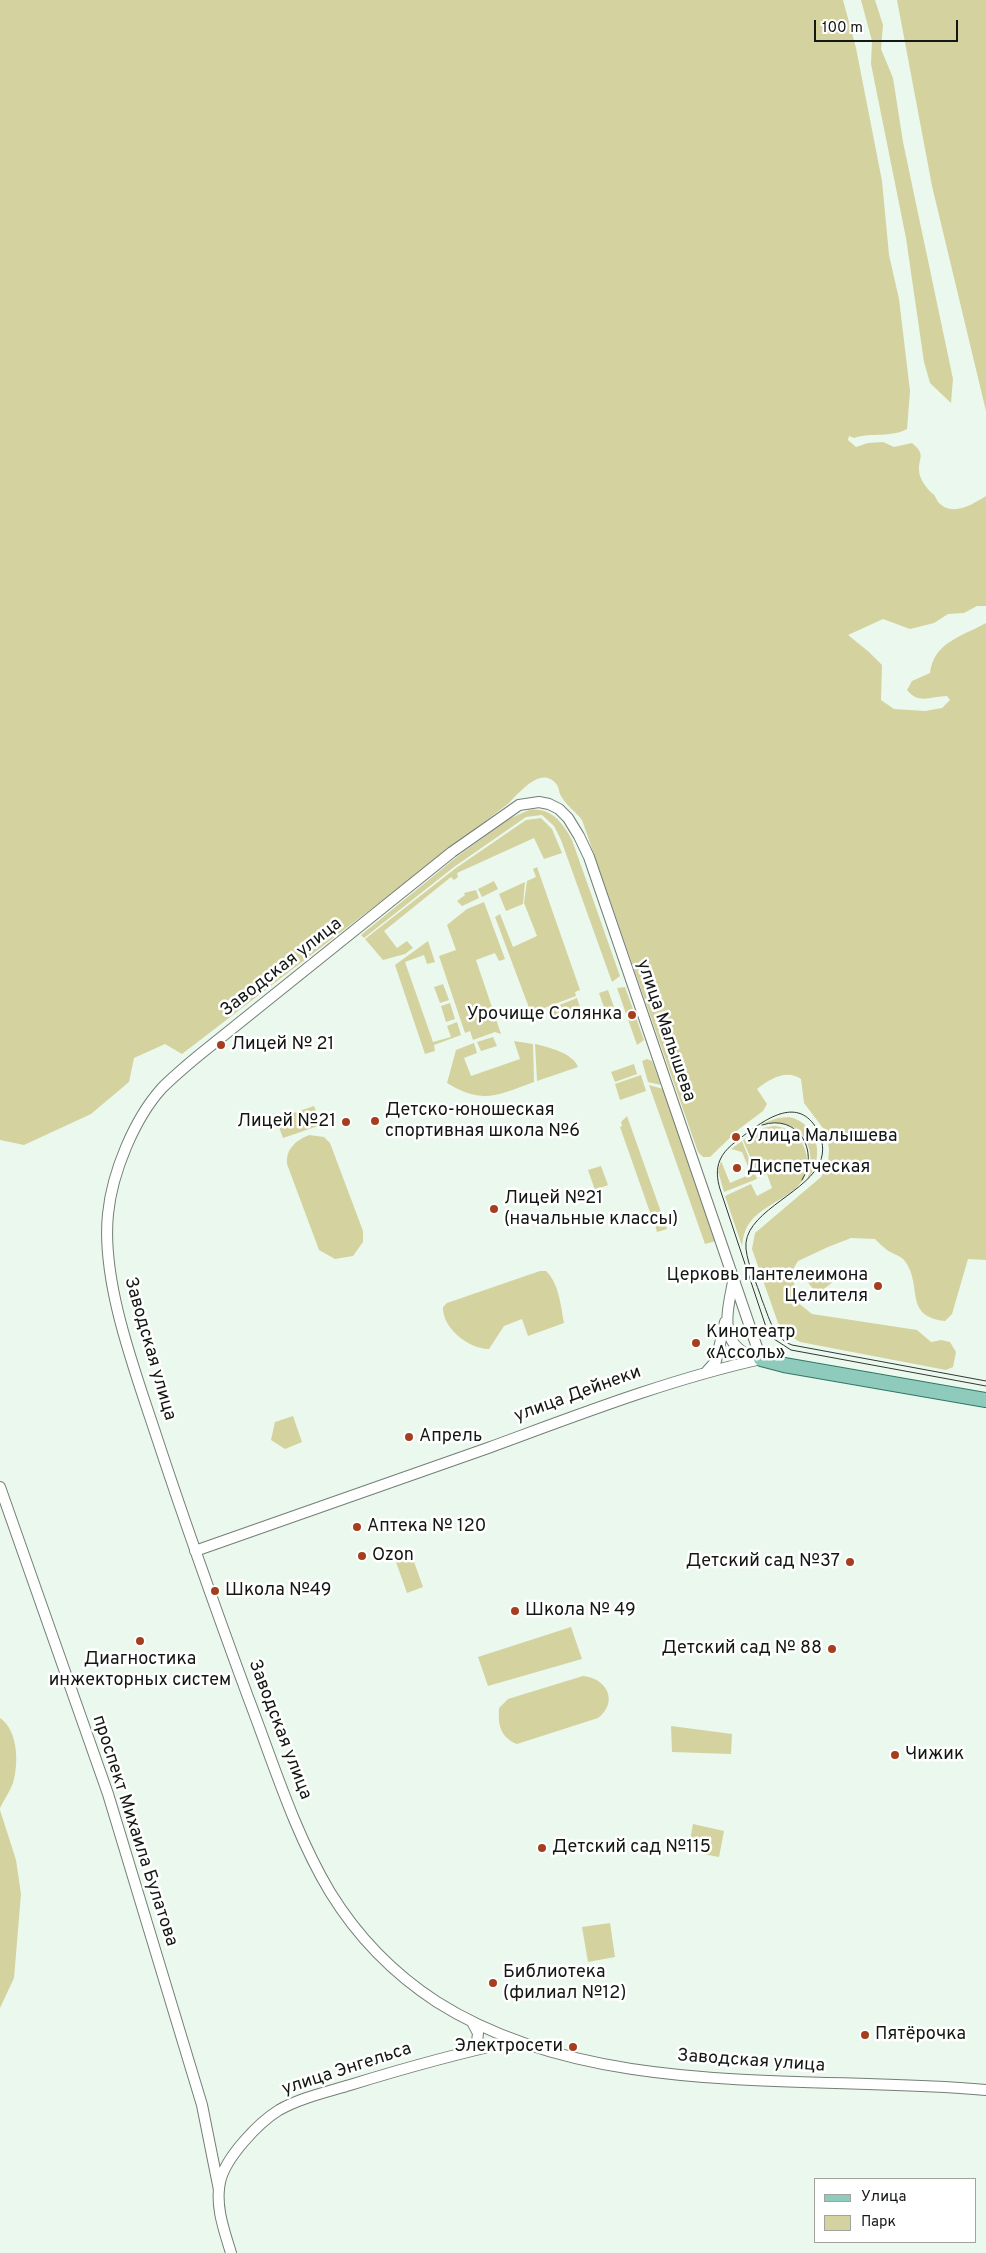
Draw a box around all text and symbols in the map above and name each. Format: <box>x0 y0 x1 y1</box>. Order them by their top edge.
scale bar <box>816 10 960 42</box>
text: 100 m <box>822 19 863 38</box>
street label: Заводская улица <box>217 914 347 1022</box>
street label: улица Малышева <box>631 957 699 1105</box>
place label: Урочище Солянка <box>467 1004 622 1026</box>
marker: Урочище Солянка <box>626 1009 638 1021</box>
place label: Лицей № 21 <box>231 1034 334 1056</box>
marker: Лицей № 21 <box>215 1039 227 1051</box>
place label: Детско-юношеская спортивная школа №6 <box>385 1100 580 1142</box>
place label: Лицей №21 <box>237 1111 336 1133</box>
marker: Детско-юношеская спортивная школа №6 <box>369 1115 381 1127</box>
marker: Лицей №21 <box>340 1116 352 1128</box>
place label: Улица Малышева <box>746 1126 898 1148</box>
marker: Улица Малышева <box>730 1131 742 1143</box>
place label: Диспетческая <box>747 1157 870 1179</box>
marker: Диспетческая <box>731 1162 743 1174</box>
place label: Лицей №21 (начальные классы) <box>504 1188 678 1230</box>
marker: Лицей №21 (начальные классы) <box>488 1203 500 1215</box>
place label: Церковь Пантелеимона Целителя <box>666 1265 868 1308</box>
street label: Заводская улица <box>118 1275 180 1423</box>
marker: Церковь Пантелеимона Целителя <box>872 1280 884 1292</box>
place label: Кинотеатр «Ассоль» <box>706 1322 795 1365</box>
marker: Кинотеатр «Ассоль» <box>690 1337 702 1349</box>
street label: улица Дейнеки <box>512 1362 644 1428</box>
place label: Апрель <box>419 1426 482 1448</box>
marker: Апрель <box>403 1431 415 1443</box>
place label: Аптека № 120 <box>367 1516 486 1538</box>
marker: Аптека № 120 <box>351 1521 363 1533</box>
place label: Ozon <box>372 1545 414 1567</box>
marker: Ozon <box>356 1550 368 1562</box>
place label: Детский сад №37 <box>686 1551 840 1573</box>
marker: Детский сад №37 <box>844 1556 856 1568</box>
place label: Школа №49 <box>225 1580 331 1602</box>
marker: Школа №49 <box>209 1585 221 1597</box>
place label: Школа № 49 <box>525 1600 636 1622</box>
marker: Школа № 49 <box>509 1605 521 1617</box>
marker: Диагностика инжекторных систем <box>134 1635 146 1647</box>
place label: Детский сад № 88 <box>662 1638 822 1660</box>
marker: Детский сад № 88 <box>826 1643 838 1655</box>
place label: Диагностика инжекторных систем <box>49 1649 231 1692</box>
street label: Заводская улица <box>242 1657 316 1803</box>
street label: проспект Михаила Булатова <box>86 1713 182 1949</box>
place label: Чижик <box>905 1744 964 1766</box>
marker: Чижик <box>889 1749 901 1761</box>
place label: Детский сад №115 <box>552 1837 711 1859</box>
marker: Детский сад №115 <box>536 1842 548 1854</box>
place label: Библиотека (филиал №12) <box>503 1962 626 2005</box>
marker: Библиотека (филиал №12) <box>487 1977 499 1989</box>
place label: Пятёрочка <box>875 2024 966 2046</box>
marker: Пятёрочка <box>859 2029 871 2041</box>
place label: Электросети <box>454 2036 563 2058</box>
street label: улица Энгельса <box>279 2039 415 2101</box>
marker: Электросети <box>567 2041 579 2053</box>
street label: Заводская улица <box>676 2046 826 2078</box>
legend <box>814 2178 976 2243</box>
text: Улица <box>861 2188 906 2207</box>
text: Парк <box>861 2213 896 2232</box>

